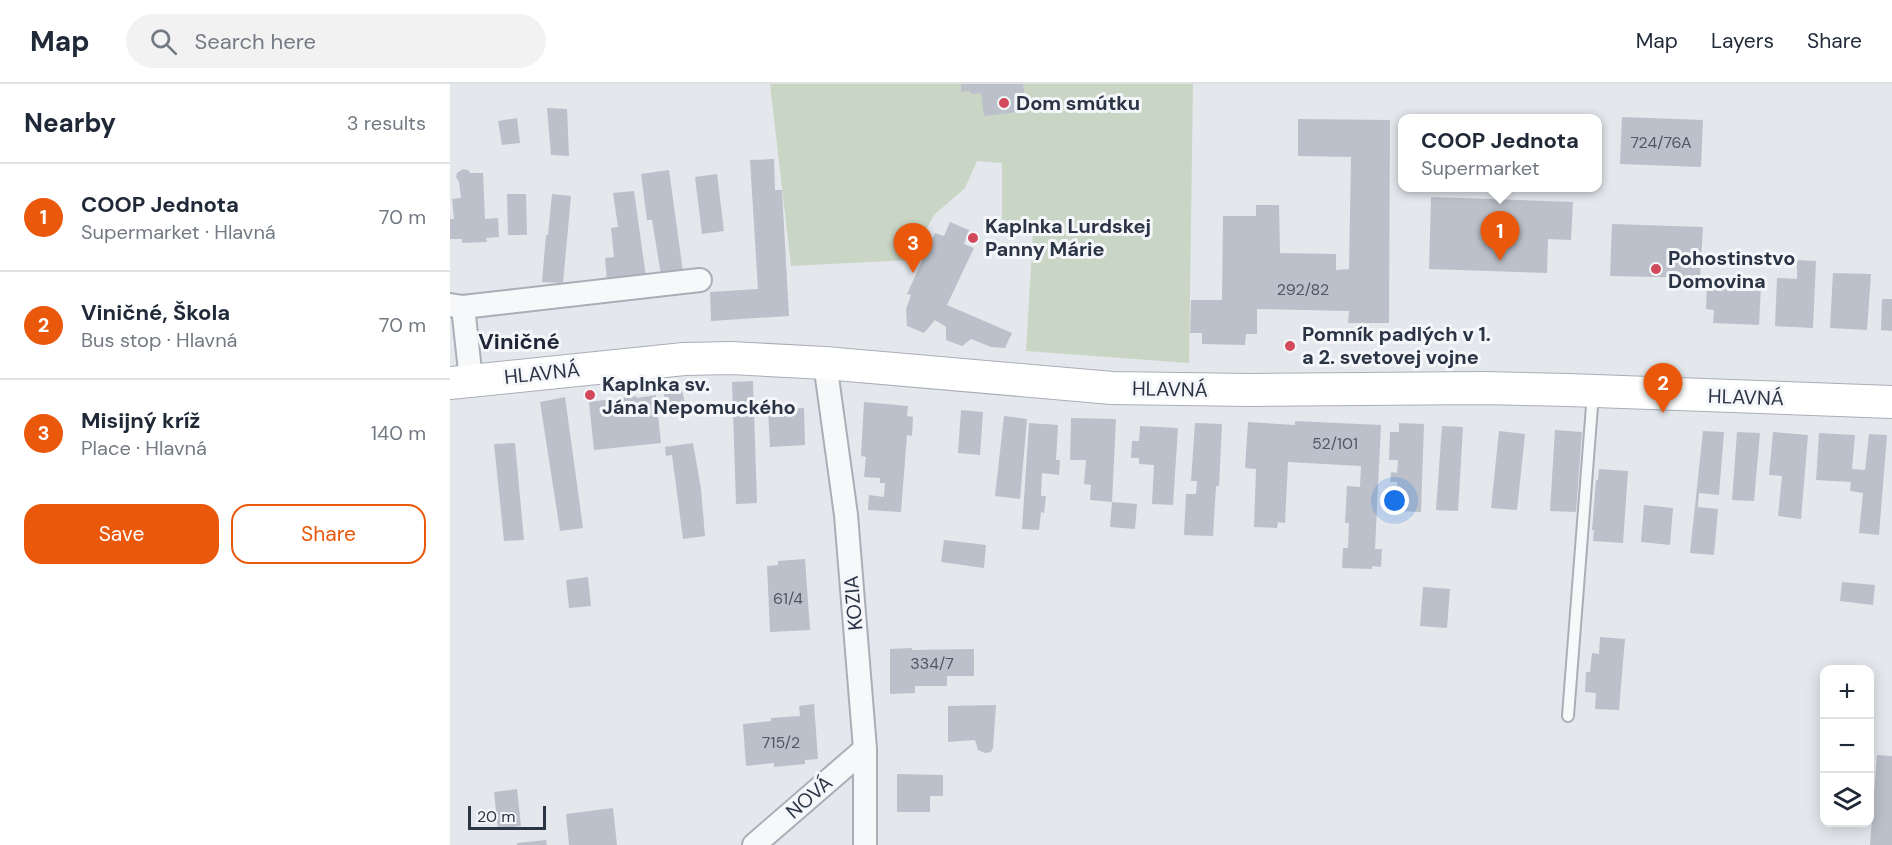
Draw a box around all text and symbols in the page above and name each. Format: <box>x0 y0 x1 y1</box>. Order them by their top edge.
search box <box>126 14 546 68</box>
text: Map <box>30 23 90 60</box>
icon: search <box>147 25 180 58</box>
text: Search here <box>195 27 316 56</box>
text: Map <box>1636 27 1678 55</box>
text: Layers <box>1711 27 1774 55</box>
text: Share <box>1807 27 1862 55</box>
place label: Dom smútku <box>1016 90 1140 116</box>
marker: Dom smútku <box>997 96 1011 110</box>
text: Nearby <box>24 106 116 140</box>
text: 3 results <box>347 110 426 136</box>
popup <box>1398 114 1602 192</box>
text: COOP Jednota <box>1421 126 1579 155</box>
house number: 724/76A <box>1630 132 1692 153</box>
text: Supermarket <box>1421 155 1540 181</box>
text: COOP Jednota <box>81 190 239 219</box>
text: 1 <box>40 204 47 230</box>
text: 70 m <box>379 204 426 230</box>
pin: 1 <box>1480 212 1520 261</box>
place label: Kaplnka Lurdskej Panny Márie <box>985 213 1151 262</box>
text: Supermarket · Hlavná <box>81 219 276 245</box>
pin: 3 <box>894 224 932 273</box>
marker: Kaplnka Lurdskej Panny Márie <box>966 231 980 245</box>
place label: Pohostinstvo Domovina <box>1668 245 1795 294</box>
marker: Pohostinstvo Domovina <box>1649 262 1663 276</box>
house number: 292/82 <box>1277 279 1329 300</box>
text: Viničné, Škola <box>81 298 230 327</box>
text: 2 <box>38 312 49 338</box>
text: 70 m <box>379 312 426 338</box>
place label: Pomník padlých v 1. a 2. svetovej vojne <box>1302 321 1491 370</box>
text: Bus stop · Hlavná <box>81 327 238 353</box>
district label: Viničné <box>478 327 560 356</box>
marker: Pomník padlých v 1. a 2. svetovej vojne <box>1283 339 1297 353</box>
street label: HLAVNÁ <box>503 356 581 390</box>
pin: 2 <box>1644 364 1682 413</box>
place label: Kaplnka sv. Jána Nepomuckého <box>602 371 796 420</box>
street label: HLAVNÁ <box>1132 375 1208 403</box>
street label: HLAVNÁ <box>1708 383 1784 411</box>
marker: Kaplnka sv. Jána Nepomuckého <box>583 388 597 402</box>
text: Misijný kríž <box>81 406 200 435</box>
text: 3 <box>37 420 50 446</box>
text: 140 m <box>371 420 426 446</box>
house number: 52/101 <box>1312 433 1358 454</box>
text: Place · Hlavná <box>81 435 207 461</box>
your location <box>1380 486 1409 515</box>
button: Save <box>24 504 219 564</box>
button: Share <box>231 504 426 564</box>
street label: KOZIA <box>838 574 868 632</box>
house number: 61/4 <box>773 588 803 609</box>
house number: 334/7 <box>910 653 954 674</box>
map controls <box>1820 665 1874 827</box>
button: + <box>1820 665 1874 719</box>
button: − <box>1820 719 1874 773</box>
house number: 715/2 <box>762 732 800 753</box>
street label: NOVÁ <box>780 770 838 824</box>
button: layers <box>1820 773 1874 827</box>
scale bar <box>468 803 546 830</box>
text: 20 m <box>477 806 516 827</box>

